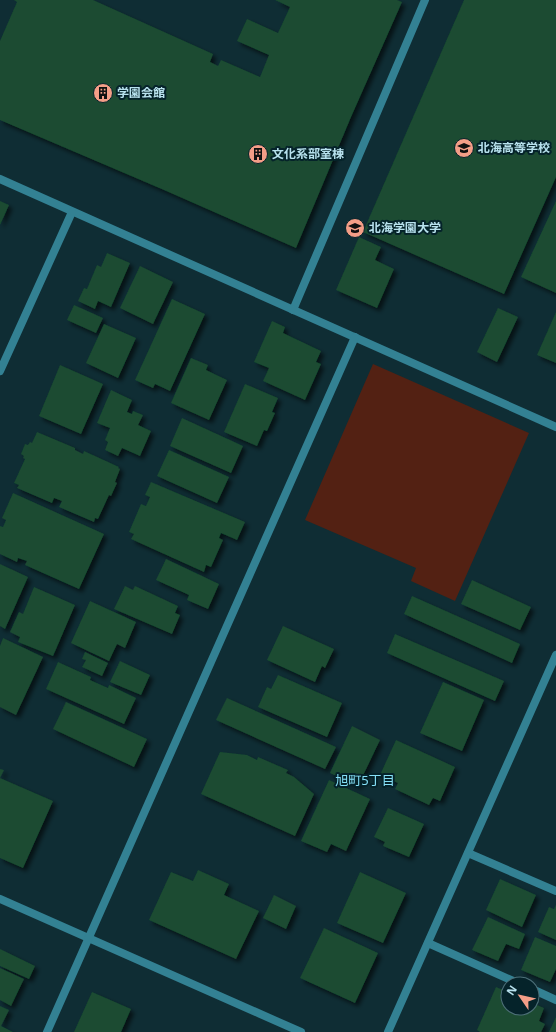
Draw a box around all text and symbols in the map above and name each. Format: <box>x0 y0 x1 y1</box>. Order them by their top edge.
building icon: 学園会館 <box>92 82 114 104</box>
place label: 学園会館 <box>117 84 165 101</box>
school or university icon: 北海高等学校 <box>453 137 475 159</box>
place label: 北海高等学校 <box>478 139 550 156</box>
building icon: 文化系部室棟 <box>247 143 269 165</box>
place label: 文化系部室棟 <box>272 145 344 162</box>
school or university icon: 北海学園大学 <box>344 217 366 239</box>
place label: 北海学園大学 <box>369 219 441 236</box>
district label: 旭町5丁目 <box>335 771 395 789</box>
north arrow <box>500 976 540 1016</box>
text: N <box>503 982 520 998</box>

